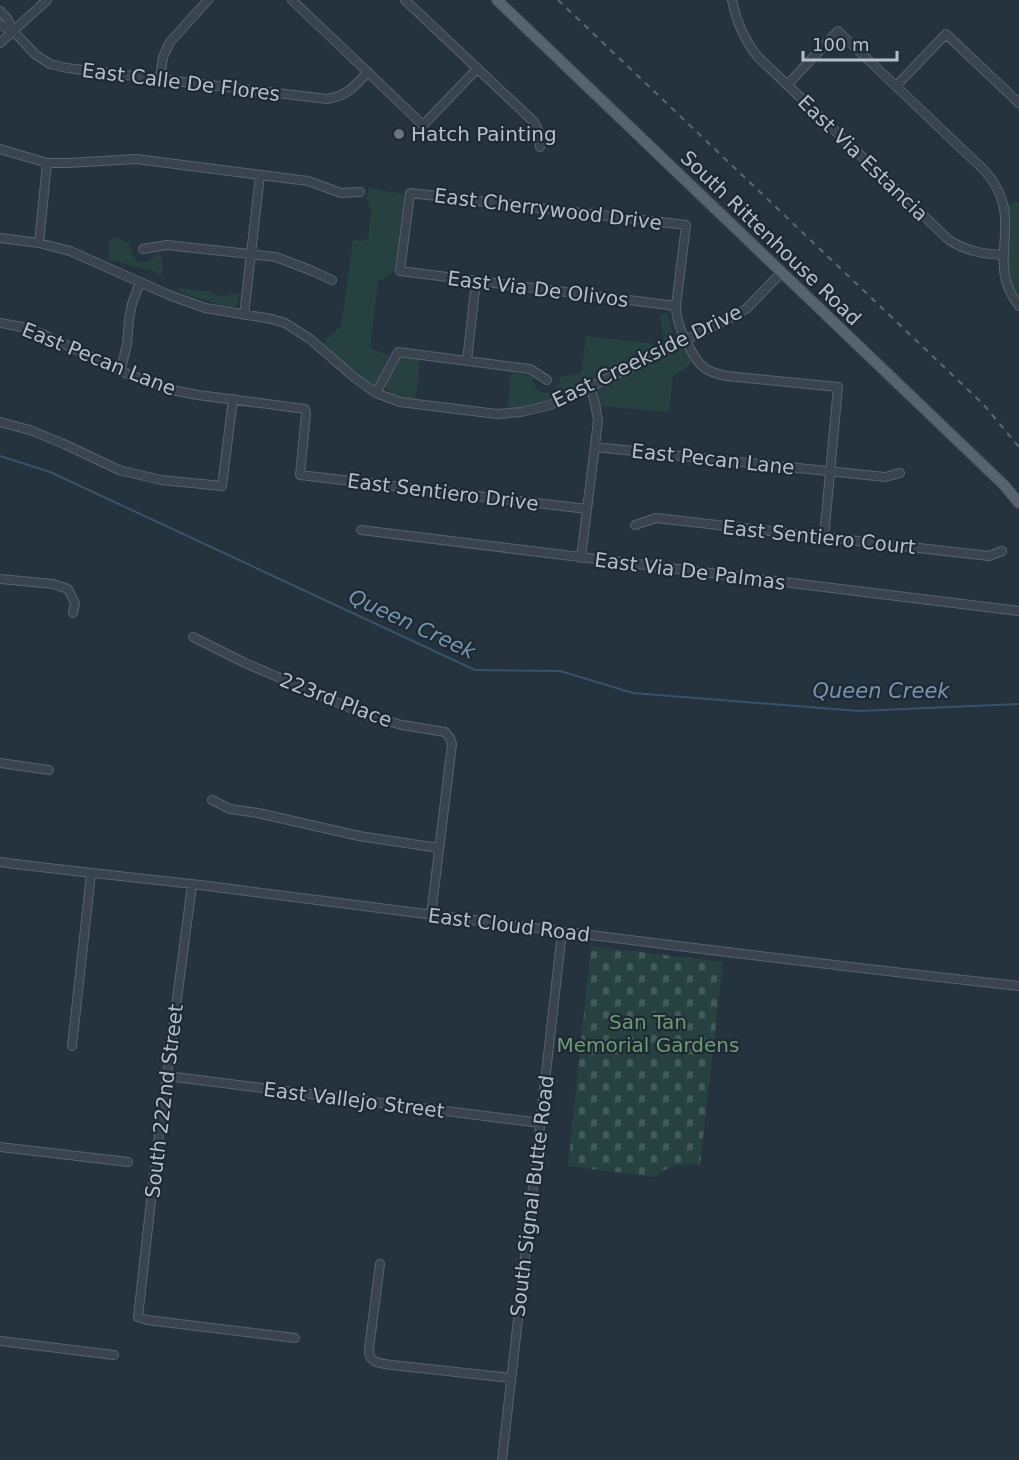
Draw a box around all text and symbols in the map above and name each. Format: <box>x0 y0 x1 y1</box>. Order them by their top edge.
scale bar <box>803 24 898 62</box>
text: 100 m <box>812 34 870 55</box>
street label: East Calle De Flores <box>81 58 281 106</box>
street label: East Via Estancia <box>793 90 933 226</box>
place label: Hatch Painting <box>411 122 557 146</box>
marker: Hatch Painting <box>392 127 406 141</box>
street label: South Rittenhouse Road <box>676 145 866 331</box>
street label: East Cherrywood Drive <box>433 183 663 235</box>
street label: East Via De Olivos <box>446 266 630 312</box>
street label: East Creekside Drive <box>548 300 746 412</box>
street label: East Pecan Lane <box>19 317 179 401</box>
street label: East Pecan Lane <box>630 439 796 479</box>
street label: East Sentiero Drive <box>346 468 540 516</box>
street label: East Sentiero Court <box>721 515 917 559</box>
street label: East Via De Palmas <box>593 547 787 595</box>
water label: Queen Creek <box>345 584 480 664</box>
street label: 223rd Place <box>276 668 396 732</box>
water label: Queen Creek <box>813 679 950 703</box>
street label: East Cloud Road <box>427 903 591 947</box>
street label: South 222nd Street <box>140 1003 188 1199</box>
park label: San Tan Memorial Gardens <box>557 1010 739 1057</box>
street label: South Signal Butte Road <box>505 1074 559 1318</box>
street label: East Vallejo Street <box>262 1077 446 1123</box>

